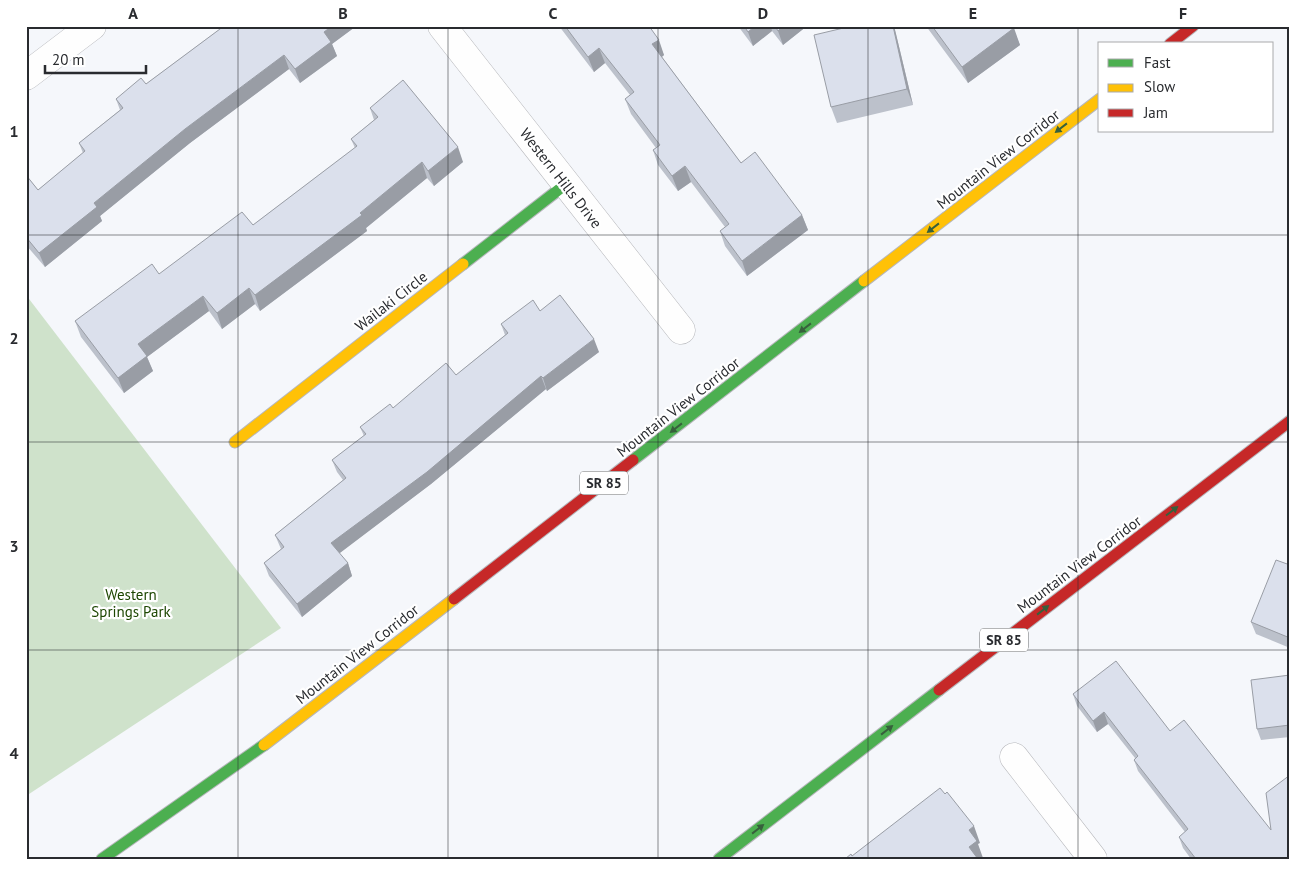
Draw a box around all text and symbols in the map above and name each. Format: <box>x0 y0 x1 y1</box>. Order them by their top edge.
text: A <box>128 3 138 23</box>
text: B <box>338 3 348 23</box>
text: C <box>549 3 558 23</box>
text: D <box>758 3 768 23</box>
text: E <box>969 3 977 23</box>
text: F <box>1179 3 1187 23</box>
scale bar <box>45 42 146 74</box>
legend <box>1098 42 1274 132</box>
text: 20 m <box>52 50 85 69</box>
text: Fast <box>1144 53 1171 72</box>
text: Slow <box>1144 77 1175 96</box>
text: Jam <box>1143 103 1168 122</box>
street label: Mountain View Corridor <box>933 105 1063 213</box>
text: 1 <box>9 121 19 141</box>
one-way arrow <box>1055 123 1068 134</box>
street label: Western Hills Drive <box>516 124 606 232</box>
one-way arrow <box>927 223 940 234</box>
street label: Wailaki Circle <box>351 267 431 335</box>
one-way arrow <box>798 323 812 333</box>
text: 2 <box>9 328 19 348</box>
street label: Mountain View Corridor <box>613 353 743 461</box>
one-way arrow <box>670 422 683 433</box>
road number: SR 85 <box>580 472 628 494</box>
one-way arrow <box>1165 506 1179 516</box>
street label: Mountain View Corridor <box>1013 511 1145 617</box>
text: 3 <box>9 536 19 556</box>
park label: Western Springs Park <box>91 585 171 621</box>
street label: Mountain View Corridor <box>292 600 422 708</box>
one-way arrow <box>1036 605 1050 615</box>
road number: SR 85 <box>980 628 1028 652</box>
one-way arrow <box>880 725 894 735</box>
text: 4 <box>9 743 19 763</box>
one-way arrow <box>751 824 765 834</box>

